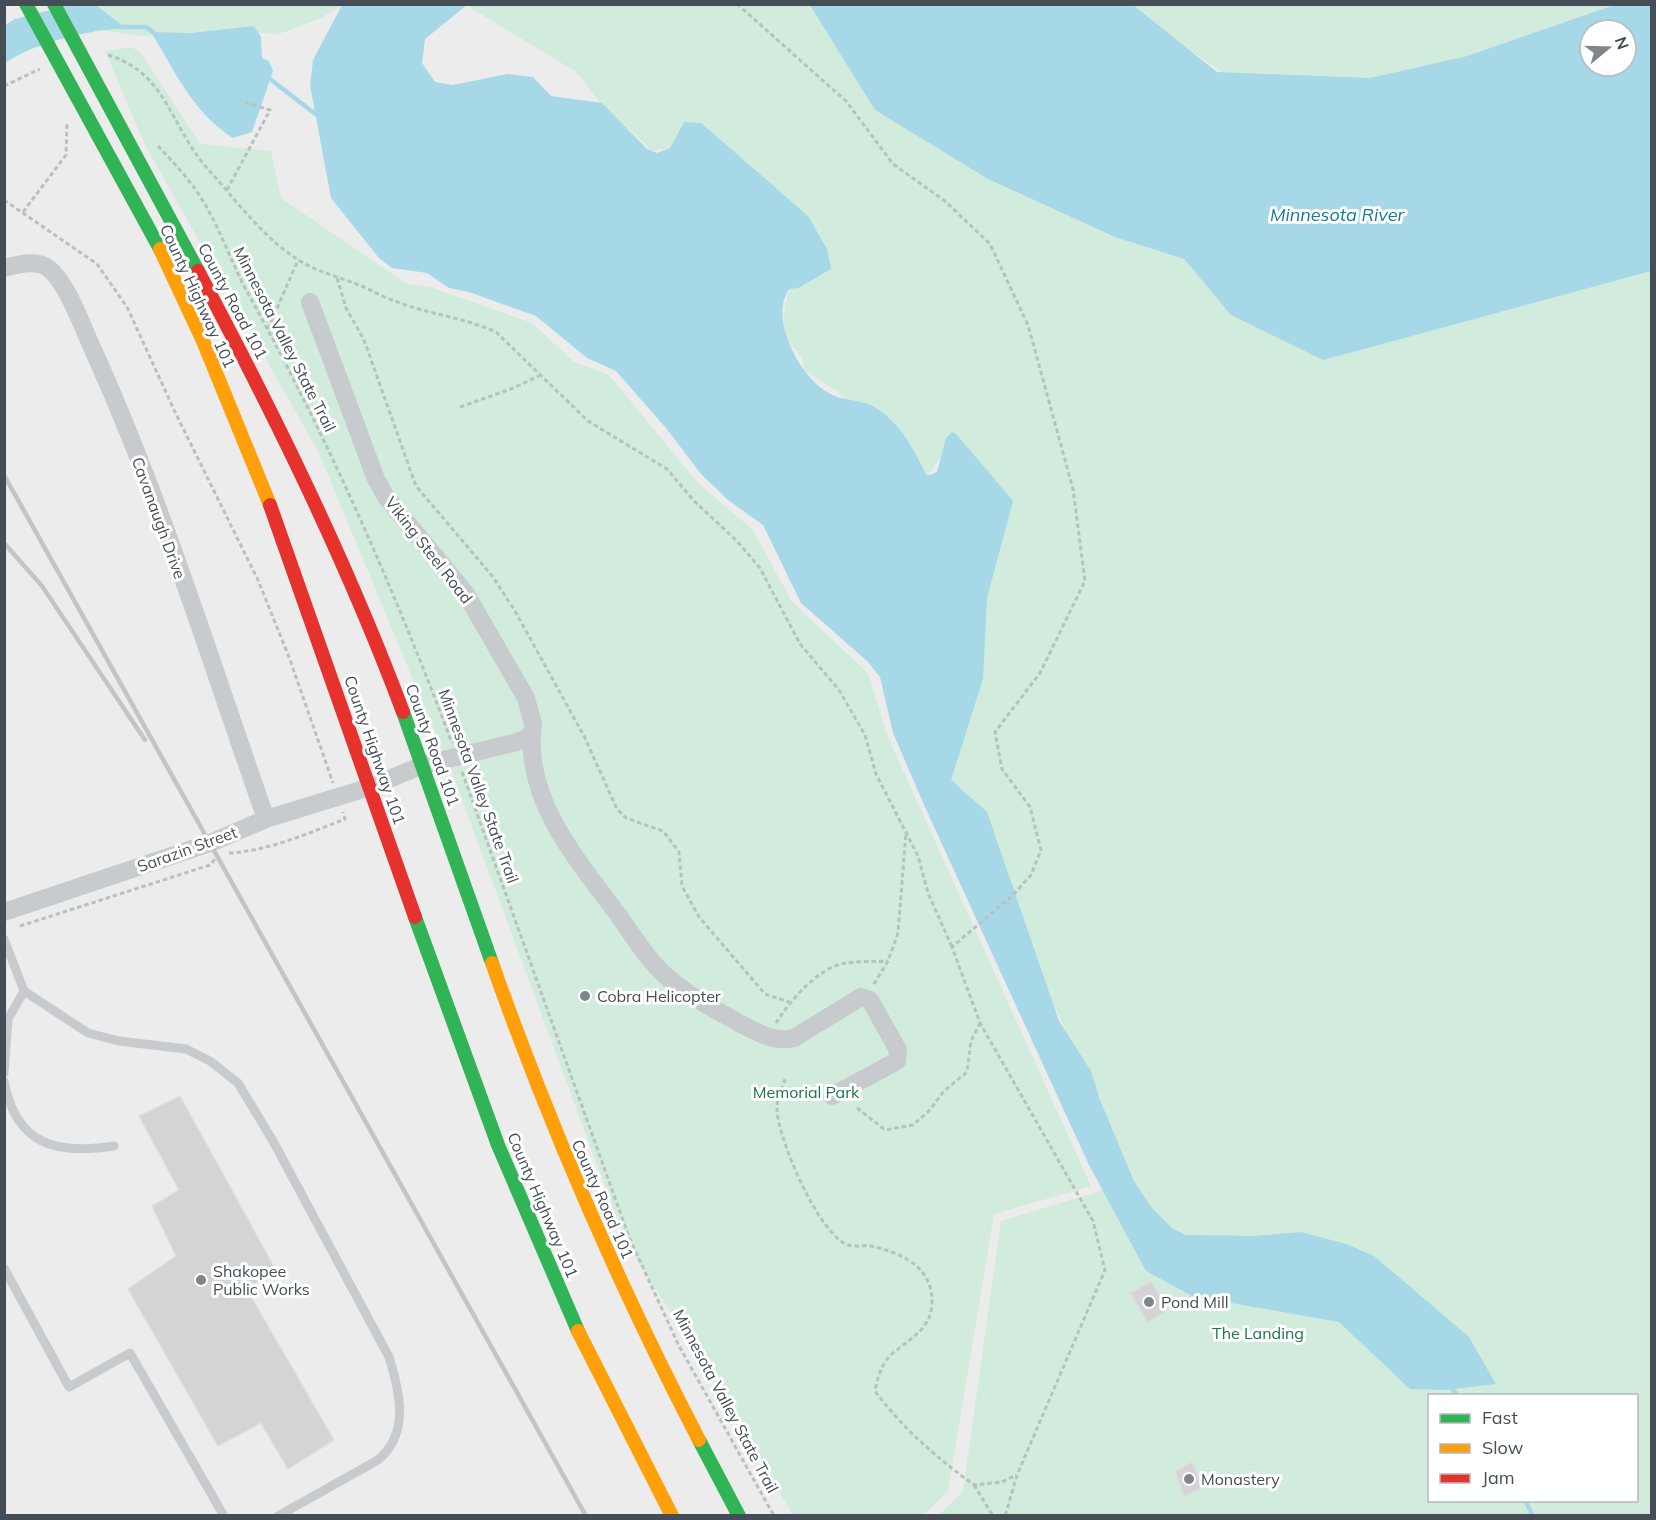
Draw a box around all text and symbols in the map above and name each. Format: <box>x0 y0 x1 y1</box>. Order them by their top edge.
north arrow <box>1578 18 1638 78</box>
text: N <box>1611 34 1634 52</box>
water label: Minnesota River <box>1270 203 1405 226</box>
street label: County Highway 101 <box>156 221 240 371</box>
street label: County Road 101 <box>194 239 272 363</box>
street label: Minnesota Valley State Trail <box>230 243 340 435</box>
street label: Cavanaugh Drive <box>128 454 190 582</box>
street label: Viking Steel Road <box>381 492 477 608</box>
street label: County Highway 101 <box>340 673 410 827</box>
street label: County Road 101 <box>402 681 464 809</box>
street label: Minnesota Valley State Trail <box>435 686 523 886</box>
street label: Sarazin Street <box>134 822 240 876</box>
place label: Cobra Helicopter <box>597 986 721 1006</box>
marker: Cobra Helicopter <box>578 989 592 1003</box>
park label: Memorial Park <box>753 1082 860 1102</box>
street label: County Highway 101 <box>503 1129 583 1281</box>
street label: County Road 101 <box>568 1136 638 1262</box>
place label: Shakopee Public Works <box>213 1261 310 1299</box>
marker: Shakopee Public Works <box>194 1273 208 1287</box>
place label: Pond Mill <box>1161 1292 1229 1312</box>
marker: Pond Mill <box>1142 1295 1156 1309</box>
street label: Minnesota Valley State Trail <box>669 1306 783 1496</box>
park label: The Landing <box>1212 1323 1304 1343</box>
legend <box>1428 1394 1638 1502</box>
text: Fast <box>1482 1406 1518 1429</box>
text: Slow <box>1482 1436 1524 1459</box>
text: Jam <box>1482 1466 1515 1489</box>
place label: Monastery <box>1201 1469 1280 1489</box>
marker: Monastery <box>1182 1472 1196 1486</box>

